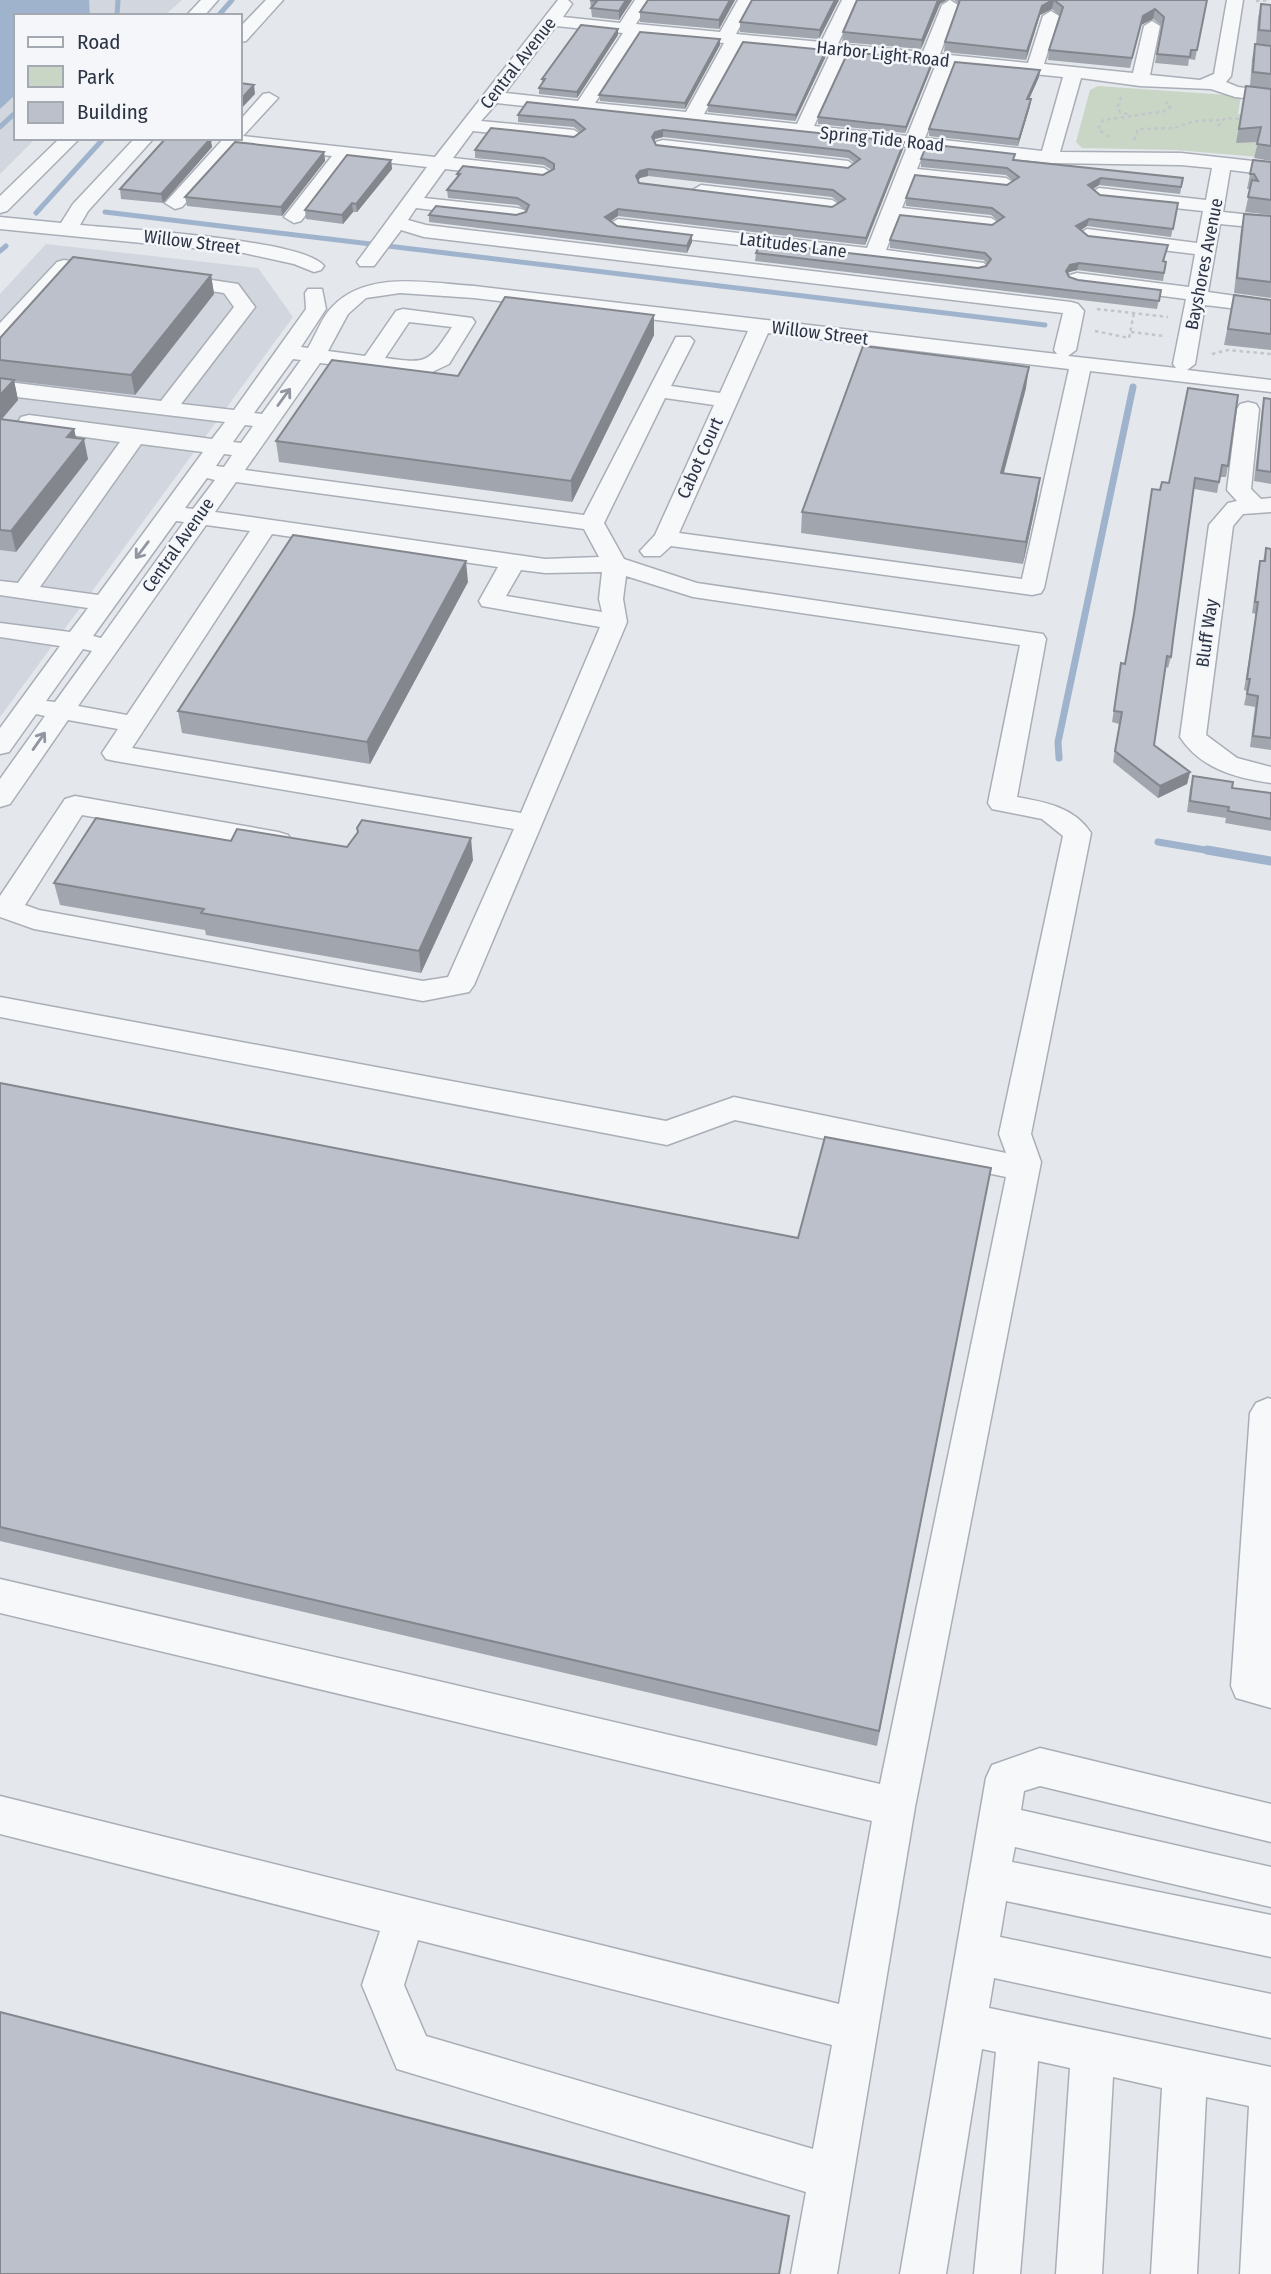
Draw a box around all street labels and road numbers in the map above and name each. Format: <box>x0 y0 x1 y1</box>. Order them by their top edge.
street label: Central Avenue <box>475 13 561 113</box>
street label: Harbor Light Road <box>815 36 951 72</box>
street label: Spring Tide Road <box>819 122 945 156</box>
street label: Bayshores Avenue <box>1180 196 1228 332</box>
street label: Willow Street <box>142 225 242 259</box>
street label: Latitudes Lane <box>738 228 848 263</box>
street label: Willow Street <box>770 316 870 350</box>
street label: Cabot Court <box>672 414 728 502</box>
street label: Central Avenue <box>137 493 219 597</box>
street label: Bluff Way <box>1191 597 1223 669</box>

